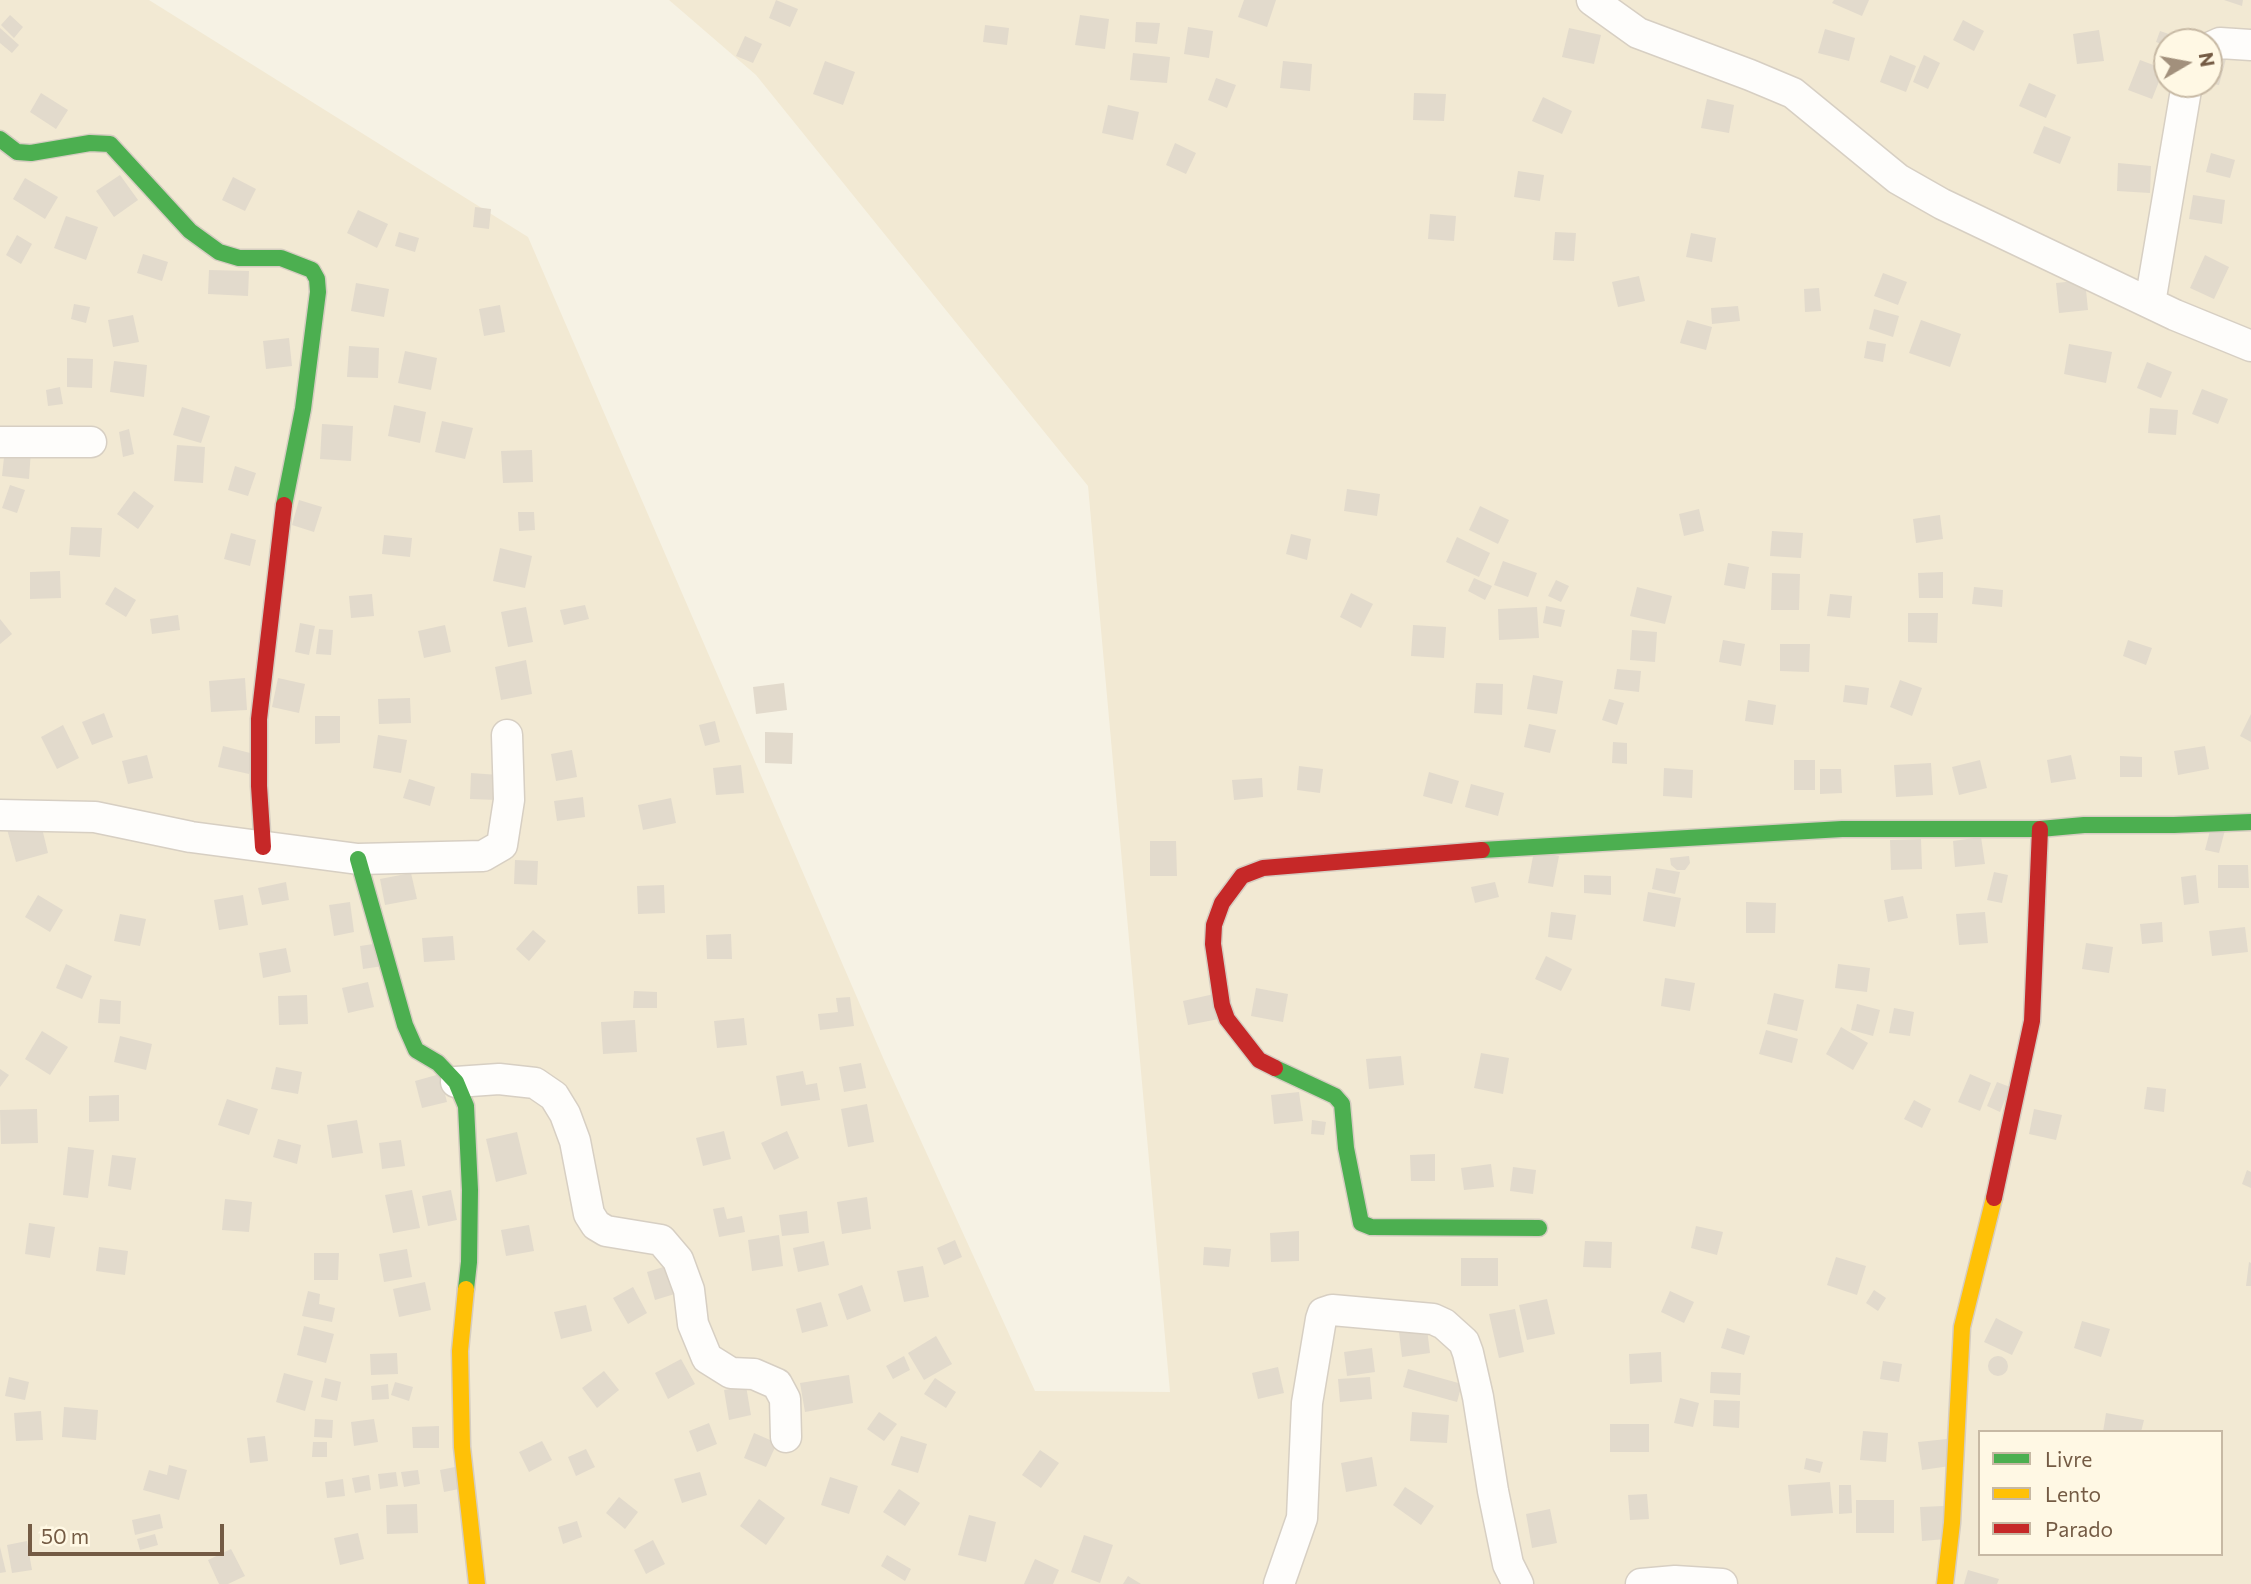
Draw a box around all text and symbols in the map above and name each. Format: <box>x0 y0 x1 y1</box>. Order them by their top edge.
north arrow <box>2153 28 2223 98</box>
text: N <box>2195 51 2220 69</box>
legend <box>1978 1430 2223 1556</box>
text: Livre <box>2045 1446 2092 1471</box>
text: Lento <box>2045 1481 2101 1506</box>
scale bar <box>32 1510 228 1554</box>
text: Parado <box>2045 1516 2113 1541</box>
text: 50 m <box>41 1523 89 1548</box>

